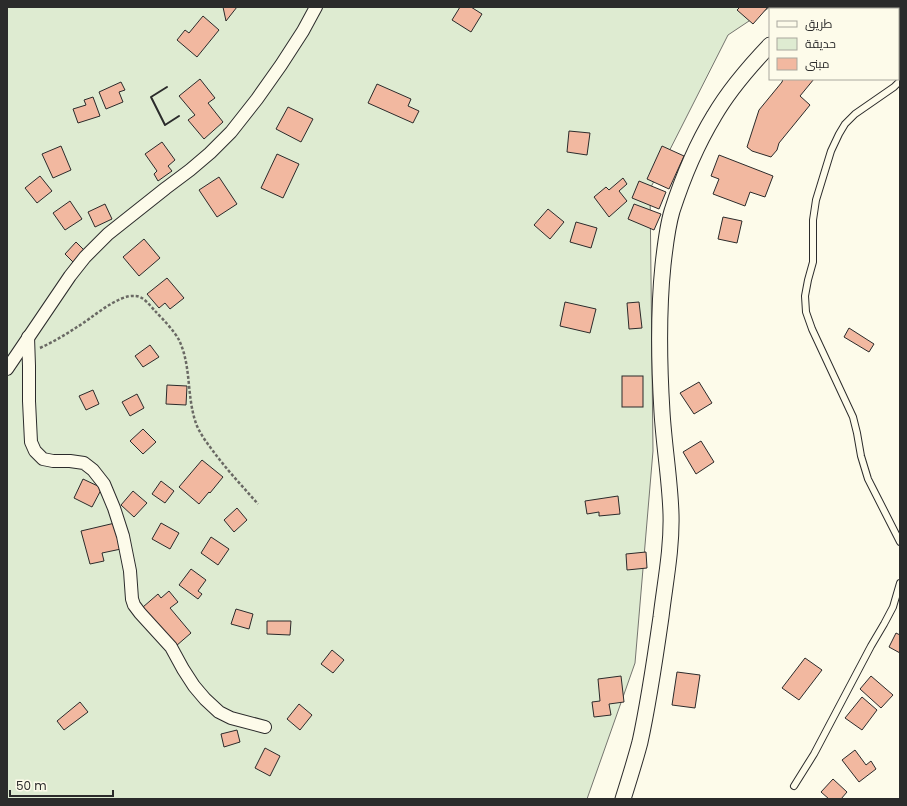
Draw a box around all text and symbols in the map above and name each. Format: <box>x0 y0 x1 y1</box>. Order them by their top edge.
legend <box>769 8 899 80</box>
text: طريق <box>805 15 833 32</box>
text: حديقة <box>805 35 836 52</box>
text: مبنى <box>805 55 830 72</box>
scale bar <box>10 772 113 798</box>
text: 50 m <box>16 777 47 794</box>

